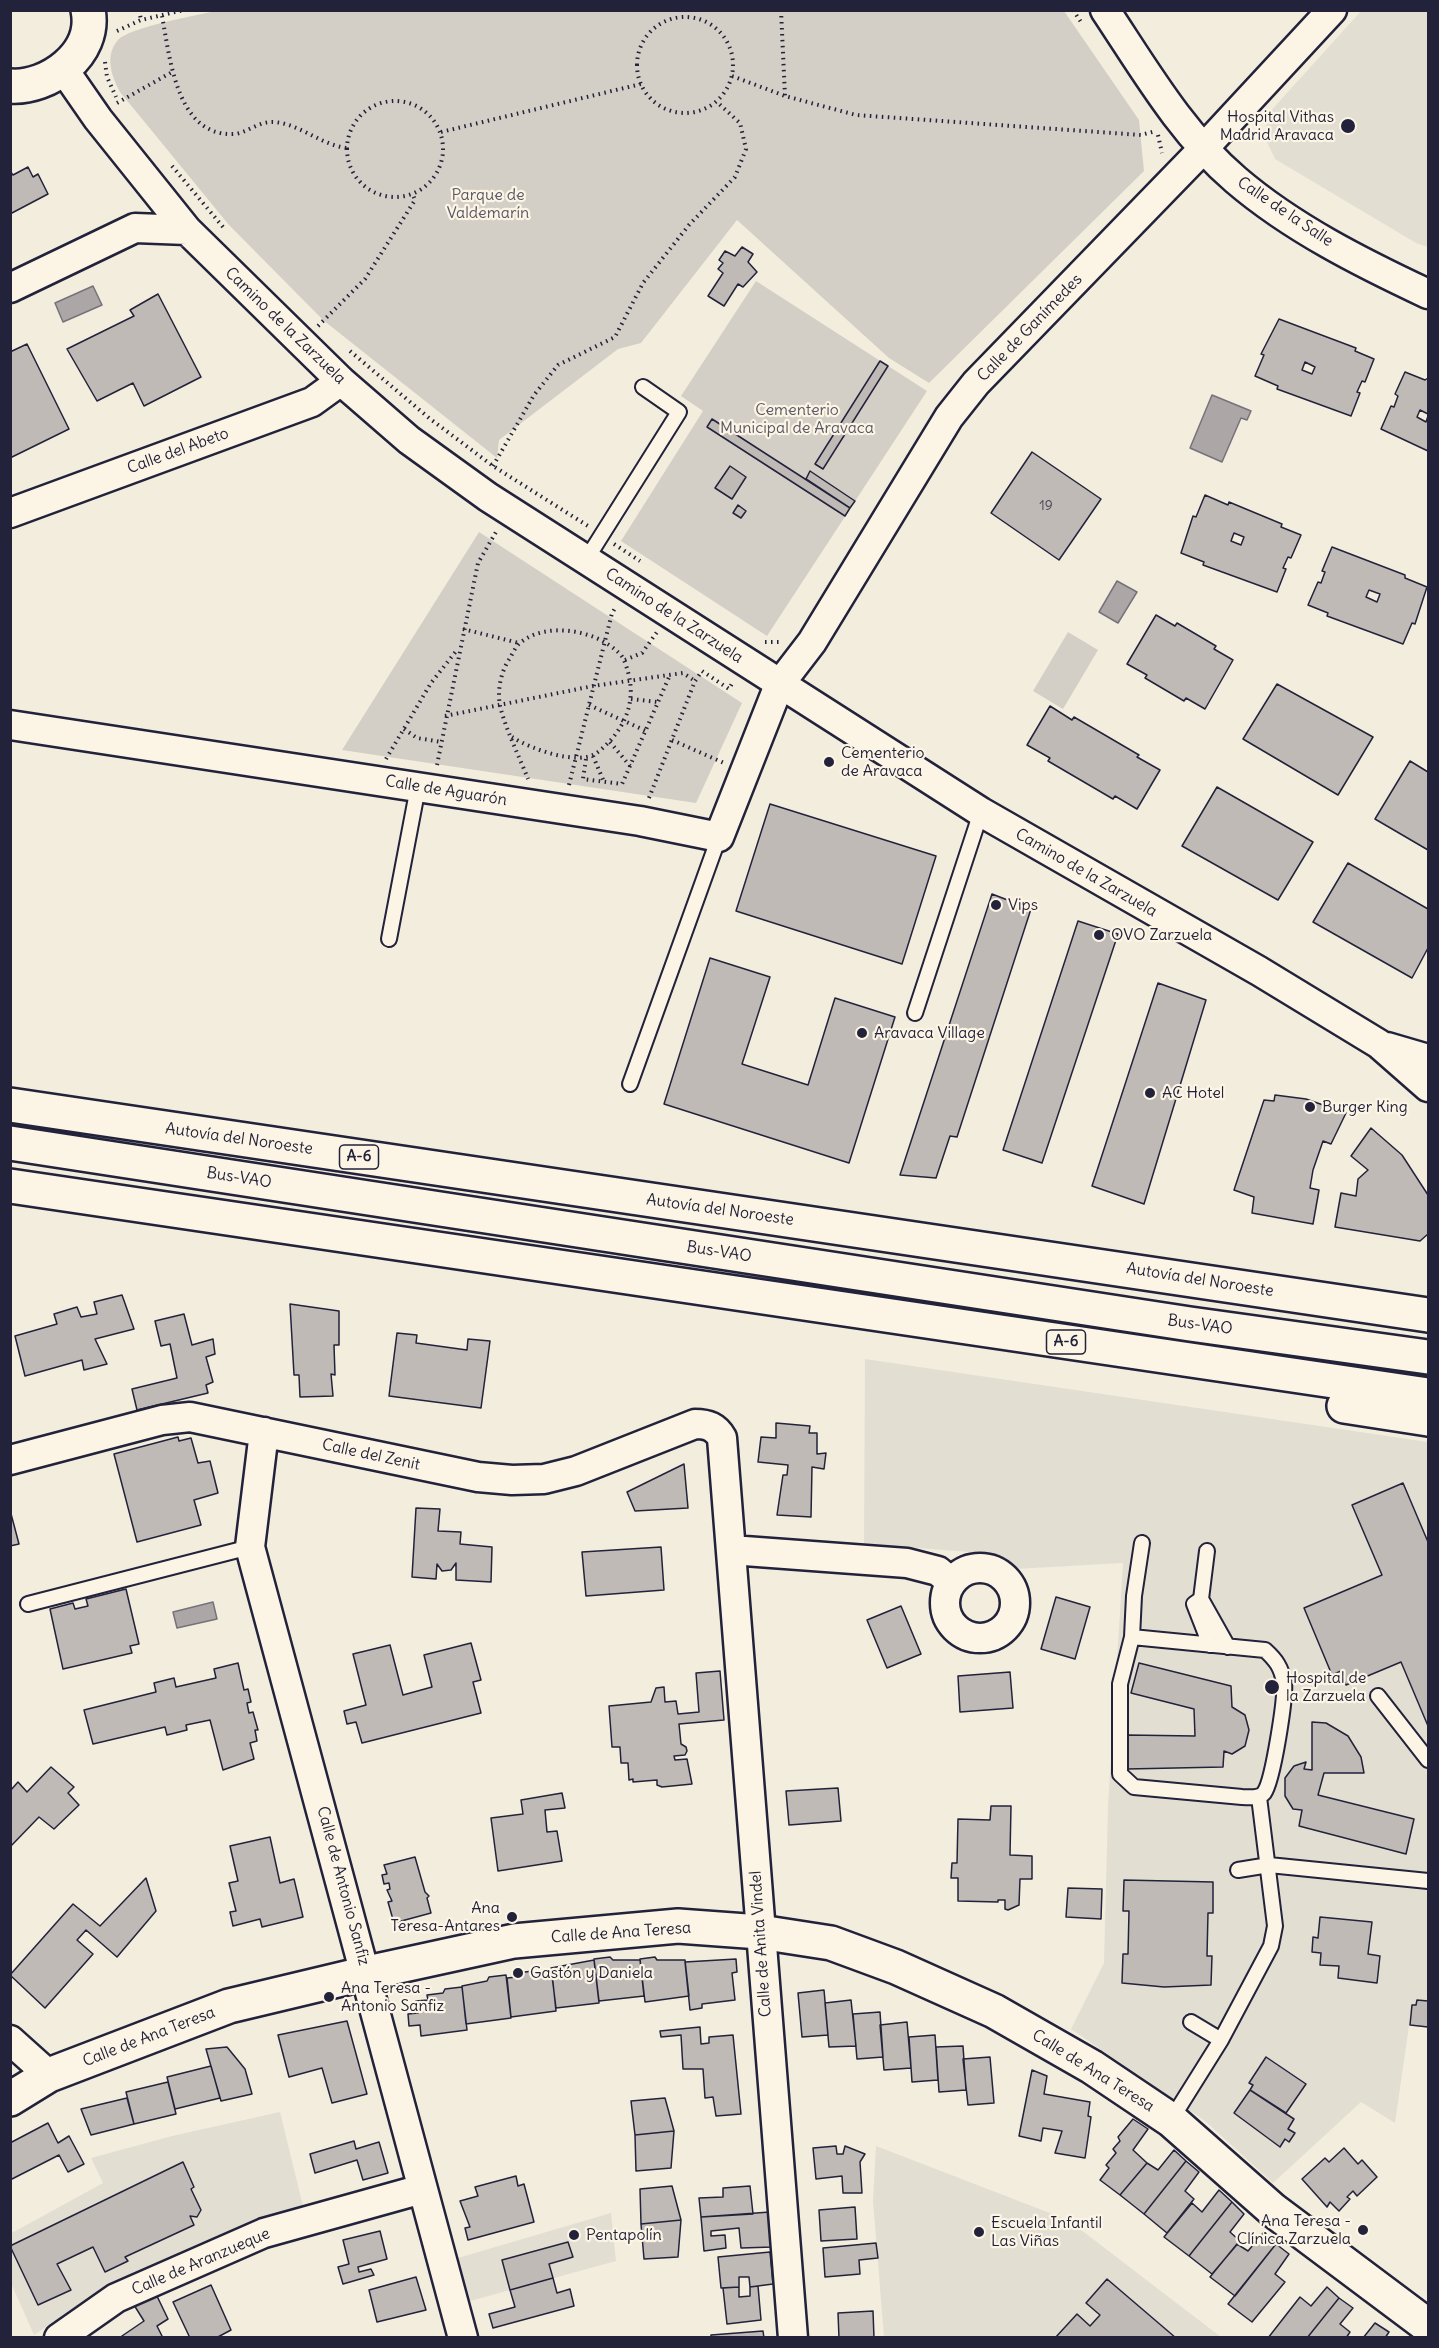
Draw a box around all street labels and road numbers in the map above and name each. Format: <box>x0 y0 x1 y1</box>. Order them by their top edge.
street label: Calle de la Salle <box>1234 173 1336 251</box>
street label: Camino de la Zarzuela <box>221 263 349 389</box>
street label: Calle de Ganímedes <box>974 270 1086 386</box>
street label: Calle del Abeto <box>125 424 231 478</box>
street label: Camino de la Zarzuela <box>602 564 746 668</box>
street label: Calle de Aguarón <box>384 772 508 810</box>
street label: Camino de la Zarzuela <box>1012 825 1160 921</box>
street label: Autovía del Noroeste <box>164 1119 314 1159</box>
road number: A-6 <box>340 1145 378 1169</box>
street label: Bus-VAO <box>205 1163 273 1193</box>
street label: Autovía del Noroeste <box>645 1190 795 1230</box>
street label: Bus-VAO <box>685 1237 753 1267</box>
street label: Autovía del Noroeste <box>1125 1259 1275 1301</box>
street label: Bus-VAO <box>1166 1311 1234 1339</box>
road number: A-6 <box>1046 1330 1086 1354</box>
street label: Calle del Zenit <box>320 1435 422 1475</box>
street label: Calle de Antonio Sanfiz <box>313 1804 373 1968</box>
street label: Calle de Anita Vindel <box>746 1870 776 2018</box>
street label: Calle de Ana Teresa <box>550 1919 692 1947</box>
street label: Calle de Ana Teresa <box>80 2003 218 2071</box>
street label: Calle de Ana Teresa <box>1028 2026 1158 2116</box>
street label: Calle de Aranzueque <box>129 2224 273 2300</box>

